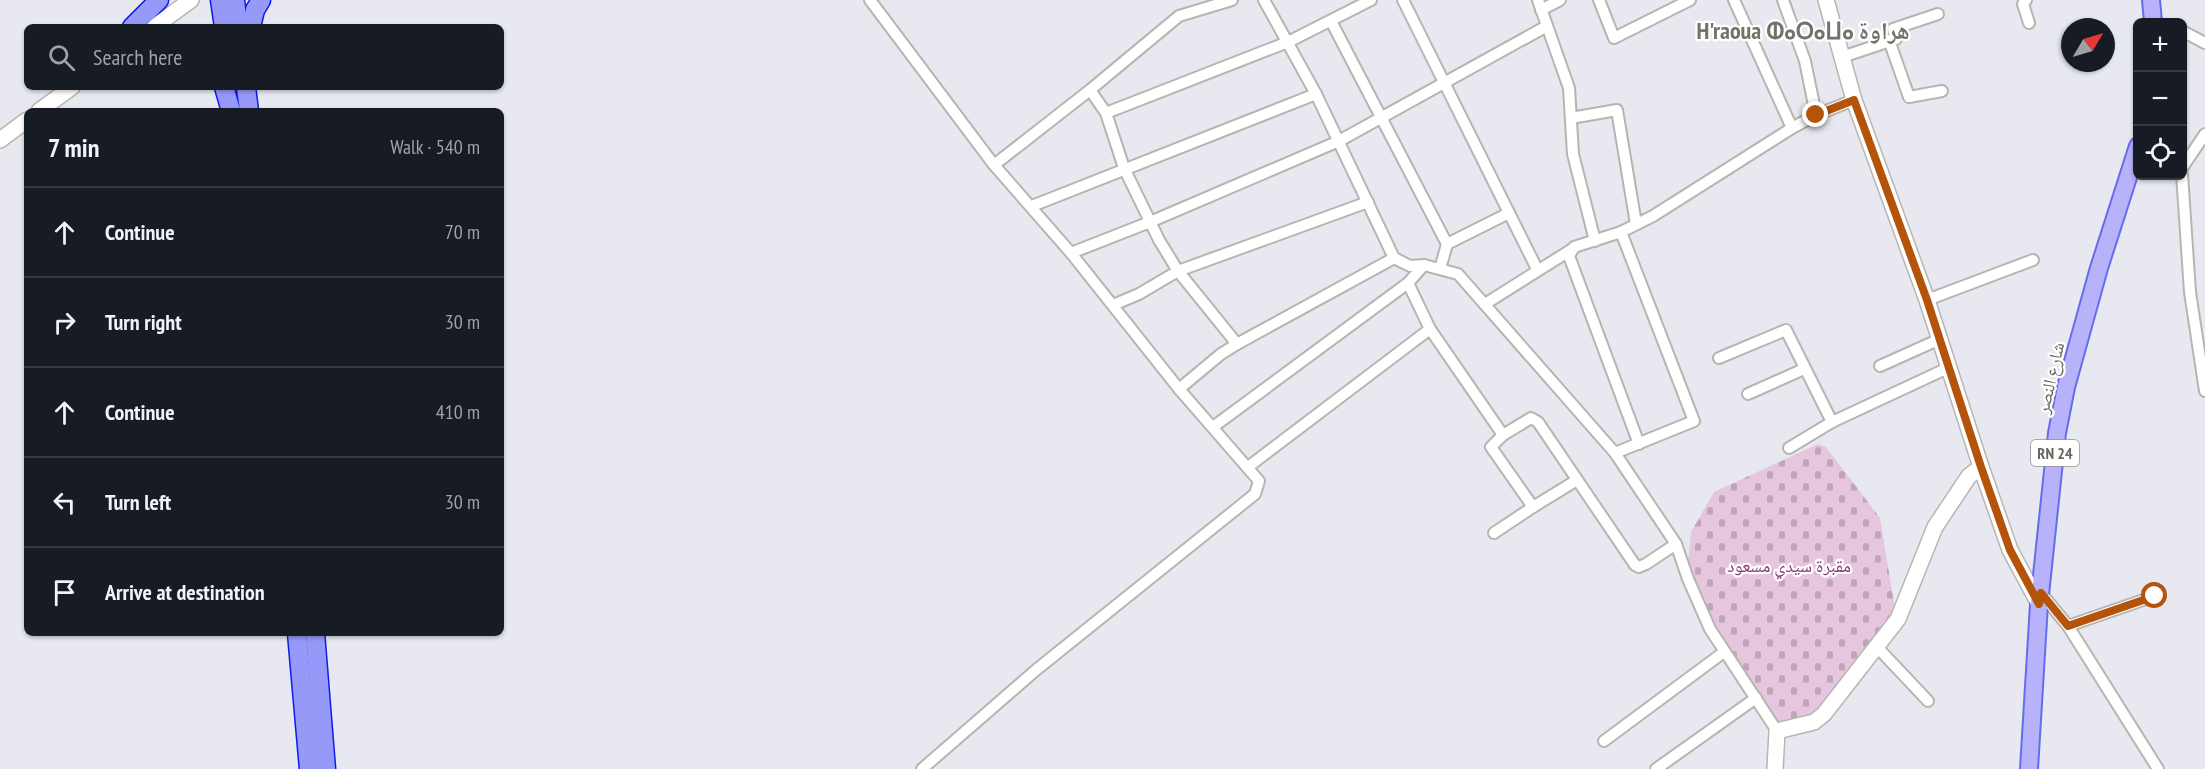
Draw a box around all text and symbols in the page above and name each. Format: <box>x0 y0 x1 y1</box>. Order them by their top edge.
district label: H'raoua ⵀⴰⵔⴰⵡⴰ هراوة <box>1696 15 1910 46</box>
north arrow <box>2061 18 2115 72</box>
map controls <box>2133 18 2187 180</box>
button: + <box>2133 18 2187 72</box>
search box <box>24 24 504 90</box>
icon: search <box>45 41 78 74</box>
text: Search here <box>93 43 182 71</box>
button: − <box>2133 72 2187 126</box>
route end <box>1802 101 1828 127</box>
button: locate <box>2133 126 2187 180</box>
text: 7 min <box>48 131 99 164</box>
text: Walk · 540 m <box>390 134 480 160</box>
icon: ahead <box>48 216 81 249</box>
text: Continue <box>105 218 175 246</box>
text: 70 m <box>445 219 480 245</box>
icon: right <box>48 306 81 339</box>
text: Turn right <box>105 308 182 336</box>
text: 30 m <box>445 309 480 335</box>
street label: شارع النصر <box>2030 340 2069 417</box>
icon: ahead <box>48 396 81 429</box>
text: Continue <box>105 398 175 426</box>
text: 410 m <box>436 399 480 425</box>
road number: RN 24 <box>2031 440 2079 466</box>
icon: left <box>48 486 81 519</box>
text: Turn left <box>105 488 171 516</box>
text: 30 m <box>445 489 480 515</box>
park label: مقبرة سيدي مسعود <box>1727 554 1851 580</box>
icon: arrive <box>48 576 81 609</box>
text: Arrive at destination <box>105 578 265 606</box>
route start <box>2141 582 2167 608</box>

